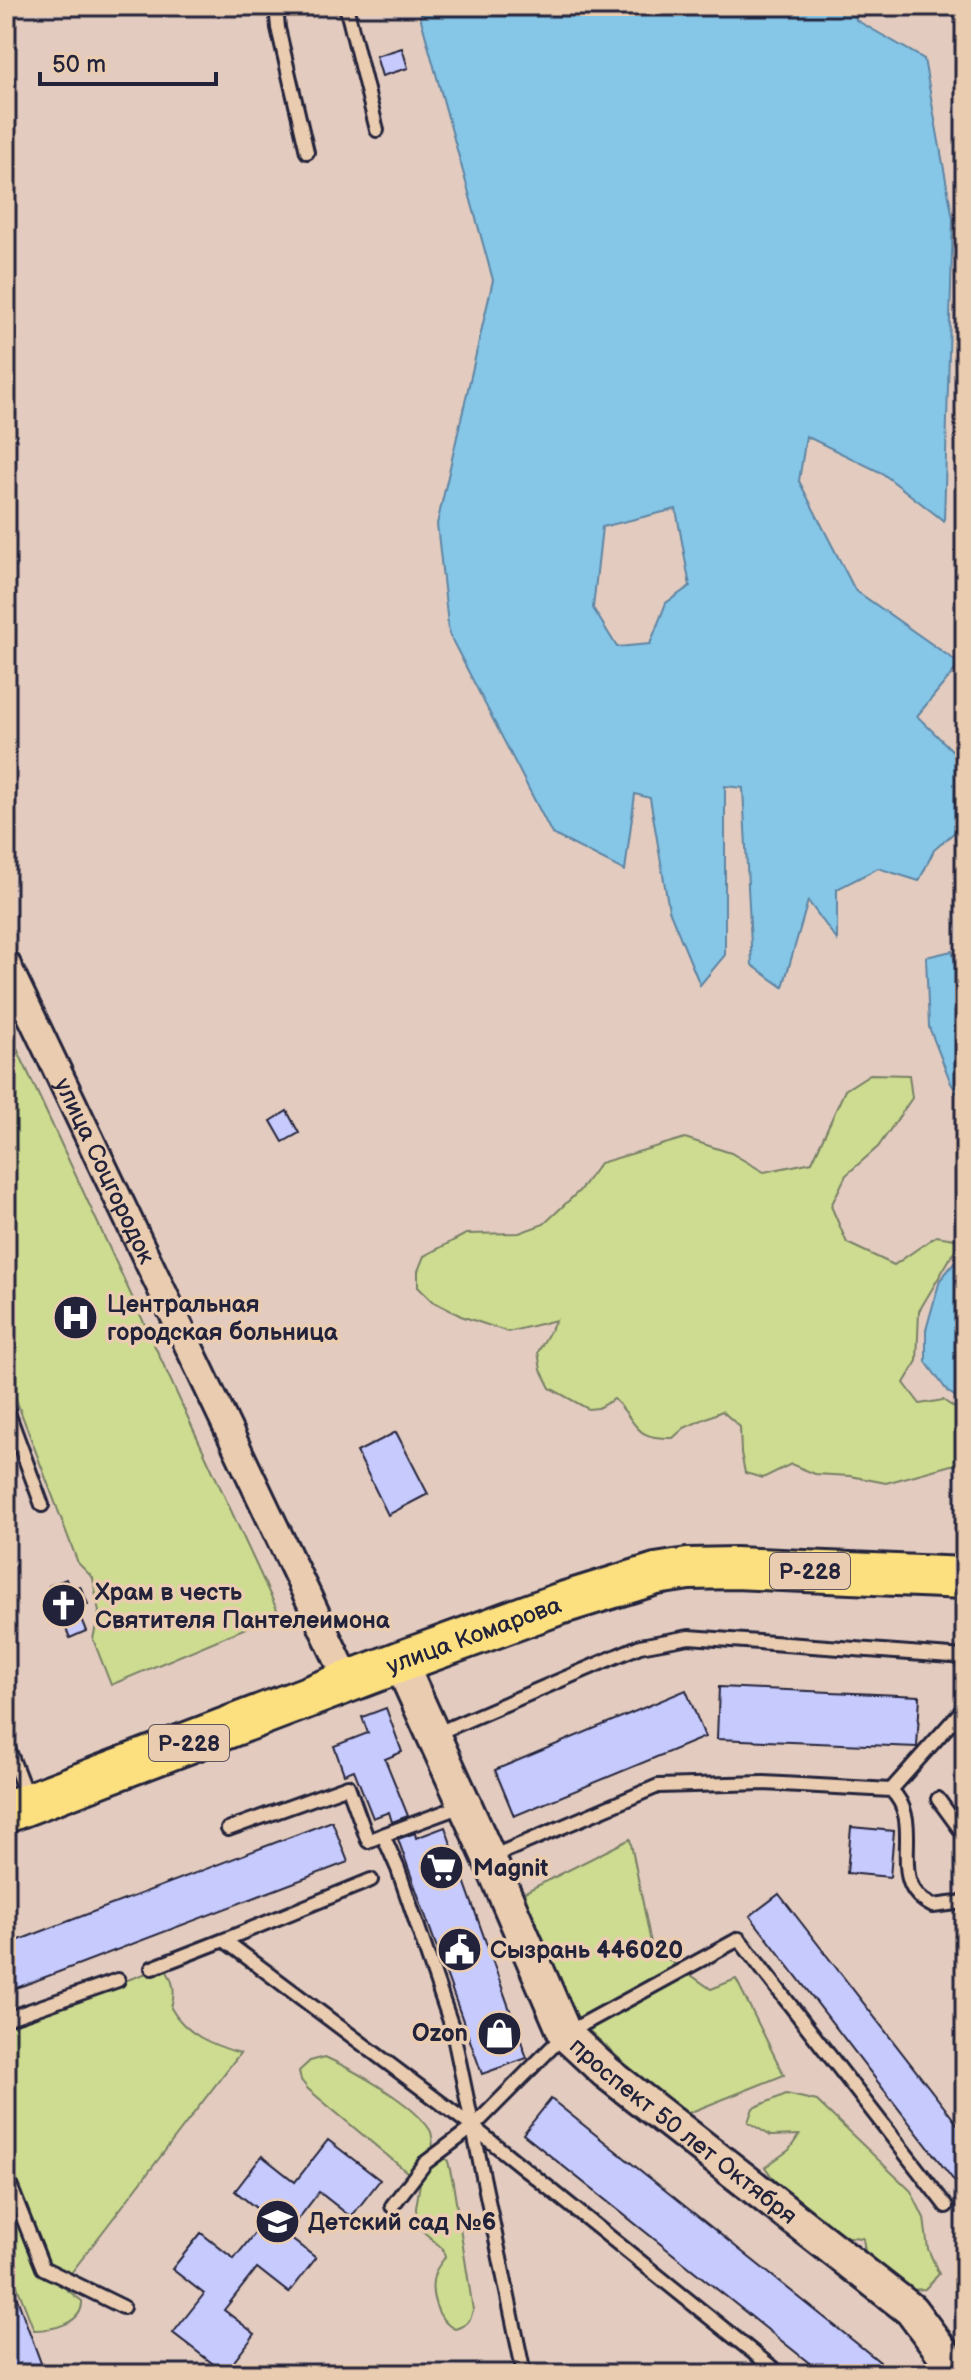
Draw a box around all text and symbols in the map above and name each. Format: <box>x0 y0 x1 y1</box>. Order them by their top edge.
scale bar <box>40 36 216 86</box>
text: 50 m <box>52 50 106 79</box>
street label: улица Соцгородок <box>48 1073 161 1269</box>
place label: Центральная городская больница <box>107 1290 339 1347</box>
hospital icon: Центральная городская больница <box>52 1294 100 1342</box>
road number: Р-228 <box>770 1553 850 1589</box>
place label: Храм в честь Святителя Пантелеимона <box>94 1578 391 1635</box>
church icon: Храм в честь Святителя Пантелеимона <box>40 1582 88 1630</box>
street label: улица Комарова <box>382 1590 565 1681</box>
road number: Р-228 <box>149 1725 229 1761</box>
supermarket icon: Magnit <box>418 1844 466 1892</box>
place label: Magnit <box>473 1854 548 1883</box>
public building icon: Сызрань 446020 <box>435 1926 483 1974</box>
place label: Сызрань 446020 <box>490 1936 683 1965</box>
shop icon: Ozon <box>475 2009 523 2057</box>
place label: Ozon <box>412 2019 468 2048</box>
street label: проспект 50 лет Октября <box>563 2032 803 2231</box>
school or university icon: Детский сад №6 <box>253 2198 301 2246</box>
place label: Детский сад №6 <box>308 2208 496 2237</box>

